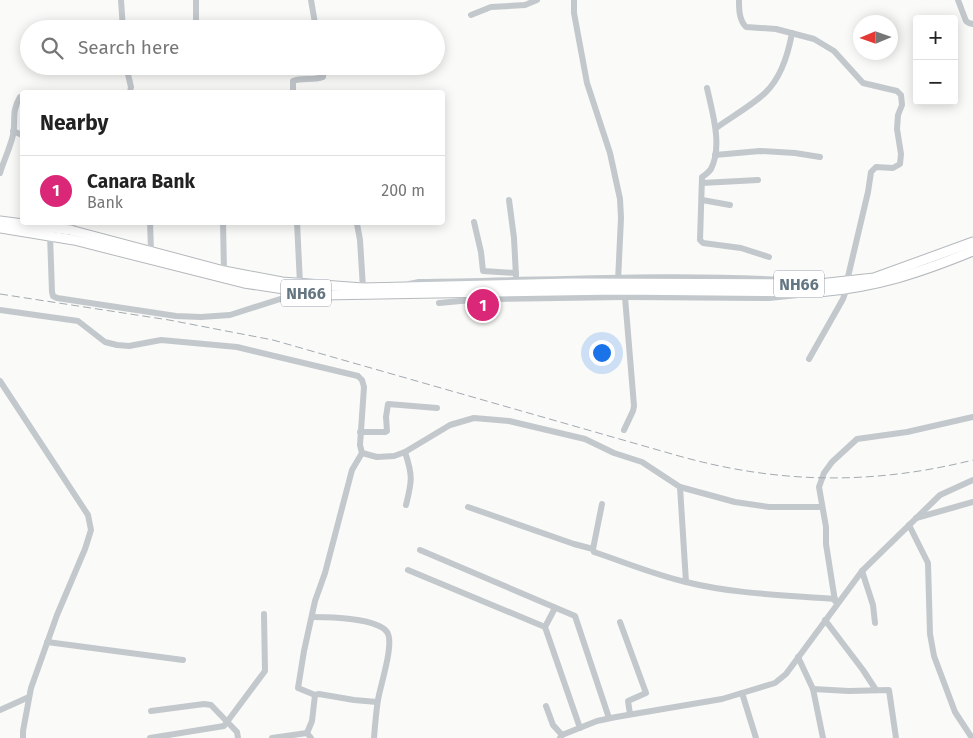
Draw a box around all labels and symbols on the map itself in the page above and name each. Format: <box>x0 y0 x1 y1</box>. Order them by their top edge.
north arrow <box>853 15 898 60</box>
road number: NH66 <box>774 270 824 298</box>
road number: NH66 <box>281 280 331 306</box>
pin: 1 <box>467 286 499 324</box>
your location <box>589 340 615 366</box>

